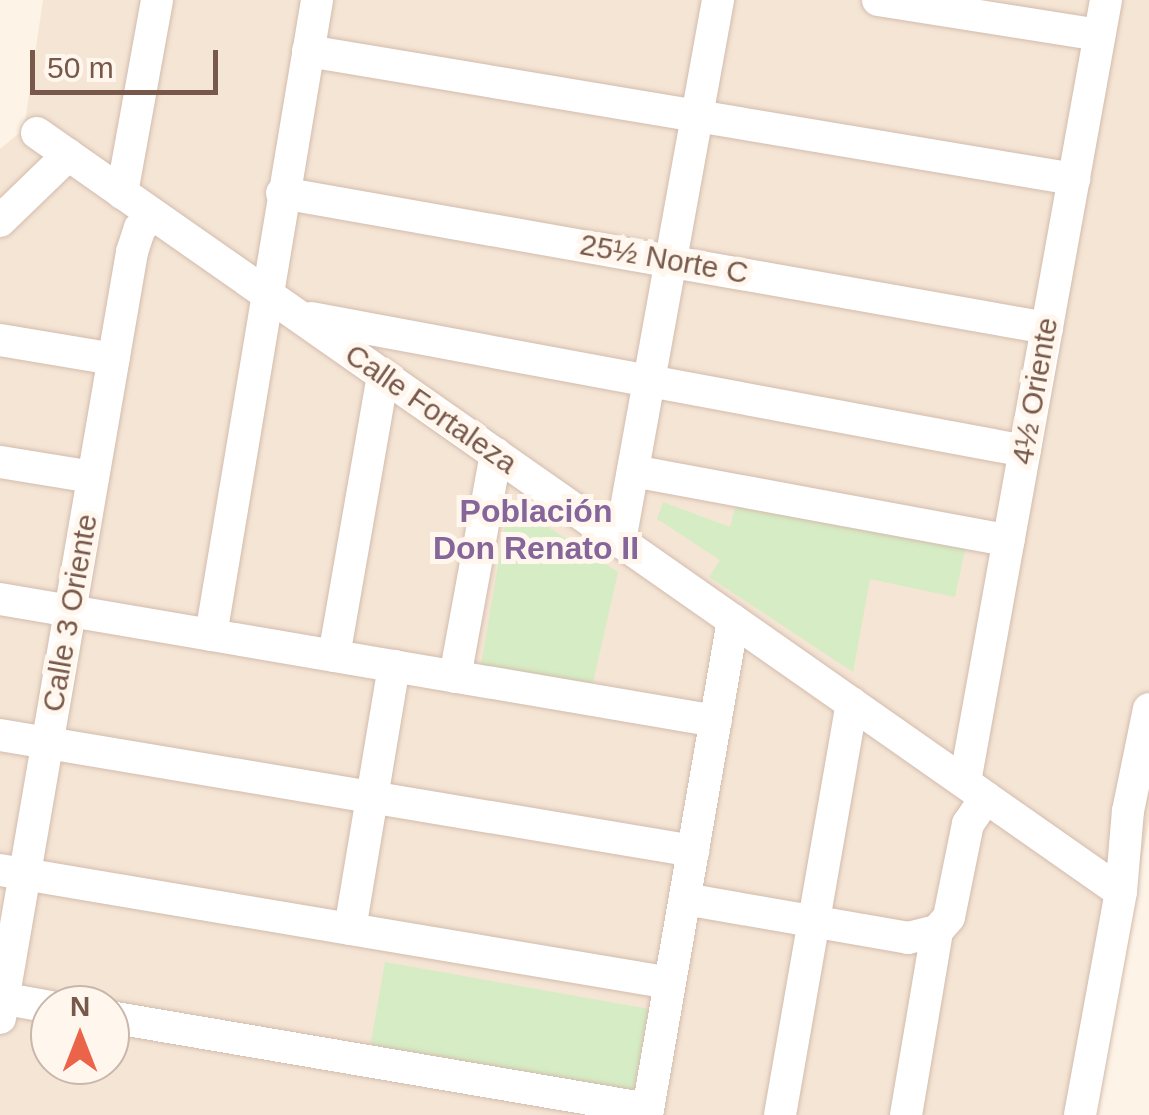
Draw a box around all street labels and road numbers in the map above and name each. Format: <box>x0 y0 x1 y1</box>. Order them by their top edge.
street label: 25½ Norte C <box>577 227 751 291</box>
street label: 4½ Oriente <box>1004 315 1066 467</box>
street label: Calle Fortaleza <box>338 336 524 482</box>
street label: Calle 3 Oriente <box>35 511 105 715</box>

